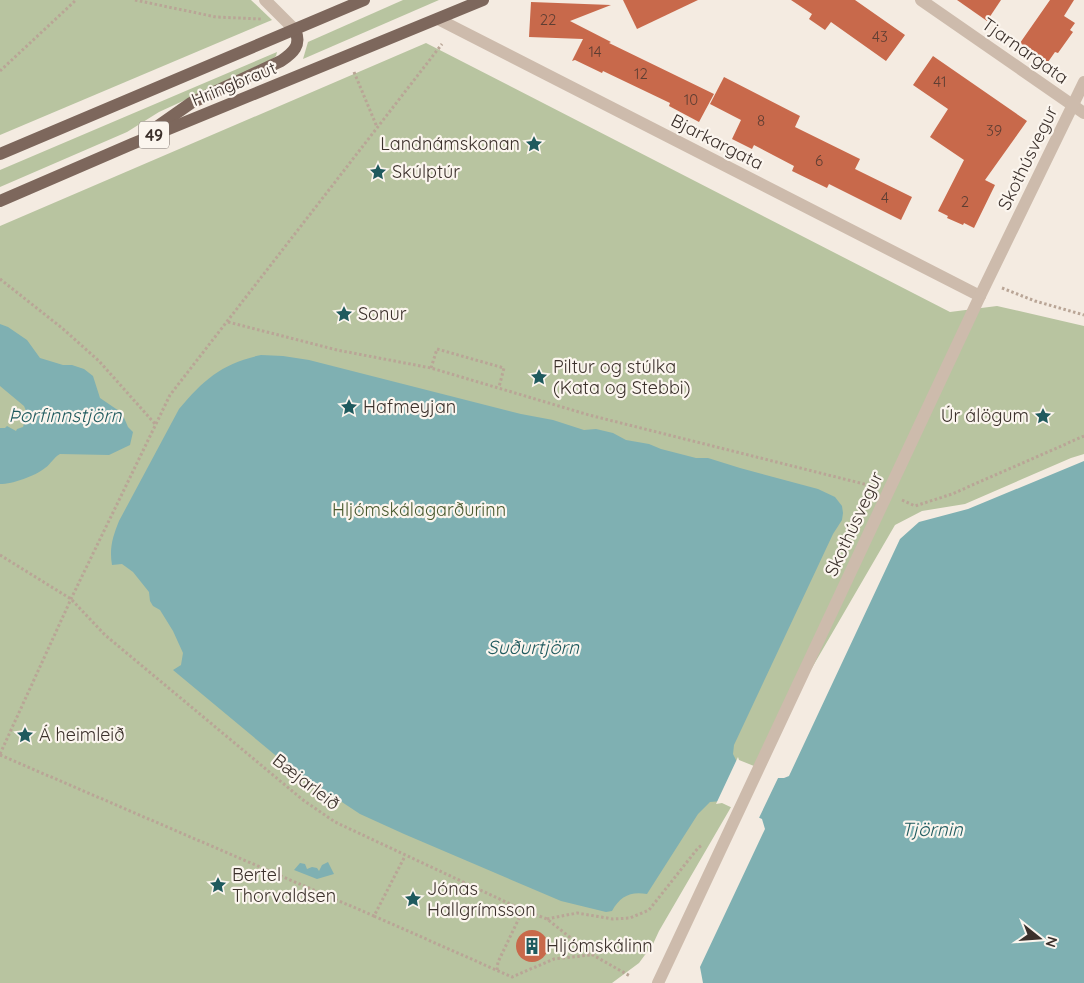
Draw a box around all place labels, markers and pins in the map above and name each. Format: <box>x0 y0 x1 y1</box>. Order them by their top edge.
place label: Landnámskonan <box>380 132 520 155</box>
place icon: Landnámskonan <box>524 134 544 154</box>
place label: Skúlptúr <box>392 160 460 183</box>
place icon: Skúlptúr <box>368 162 388 182</box>
place label: Sonur <box>358 302 407 325</box>
place icon: Sonur <box>334 304 354 324</box>
place label: Piltur og stúlka (Kata og Stebbi) <box>553 355 690 399</box>
place icon: Piltur og stúlka (Kata og Stebbi) <box>529 367 549 387</box>
place label: Hafmeyjan <box>363 395 456 418</box>
place icon: Hafmeyjan <box>339 397 359 417</box>
place label: Úr álögum <box>941 404 1029 427</box>
place icon: Úr álögum <box>1033 406 1053 426</box>
place label: Á heimleið <box>39 723 125 746</box>
place icon: Á heimleið <box>15 725 35 745</box>
place label: Bertel Thorvaldsen <box>232 863 336 907</box>
place icon: Bertel Thorvaldsen <box>208 875 228 895</box>
place label: Jónas Hallgrímsson <box>427 877 536 921</box>
place icon: Jónas Hallgrímsson <box>403 889 423 909</box>
place label: Hljómskálinn <box>546 934 653 957</box>
building icon: Hljómskálinn <box>522 936 542 956</box>

